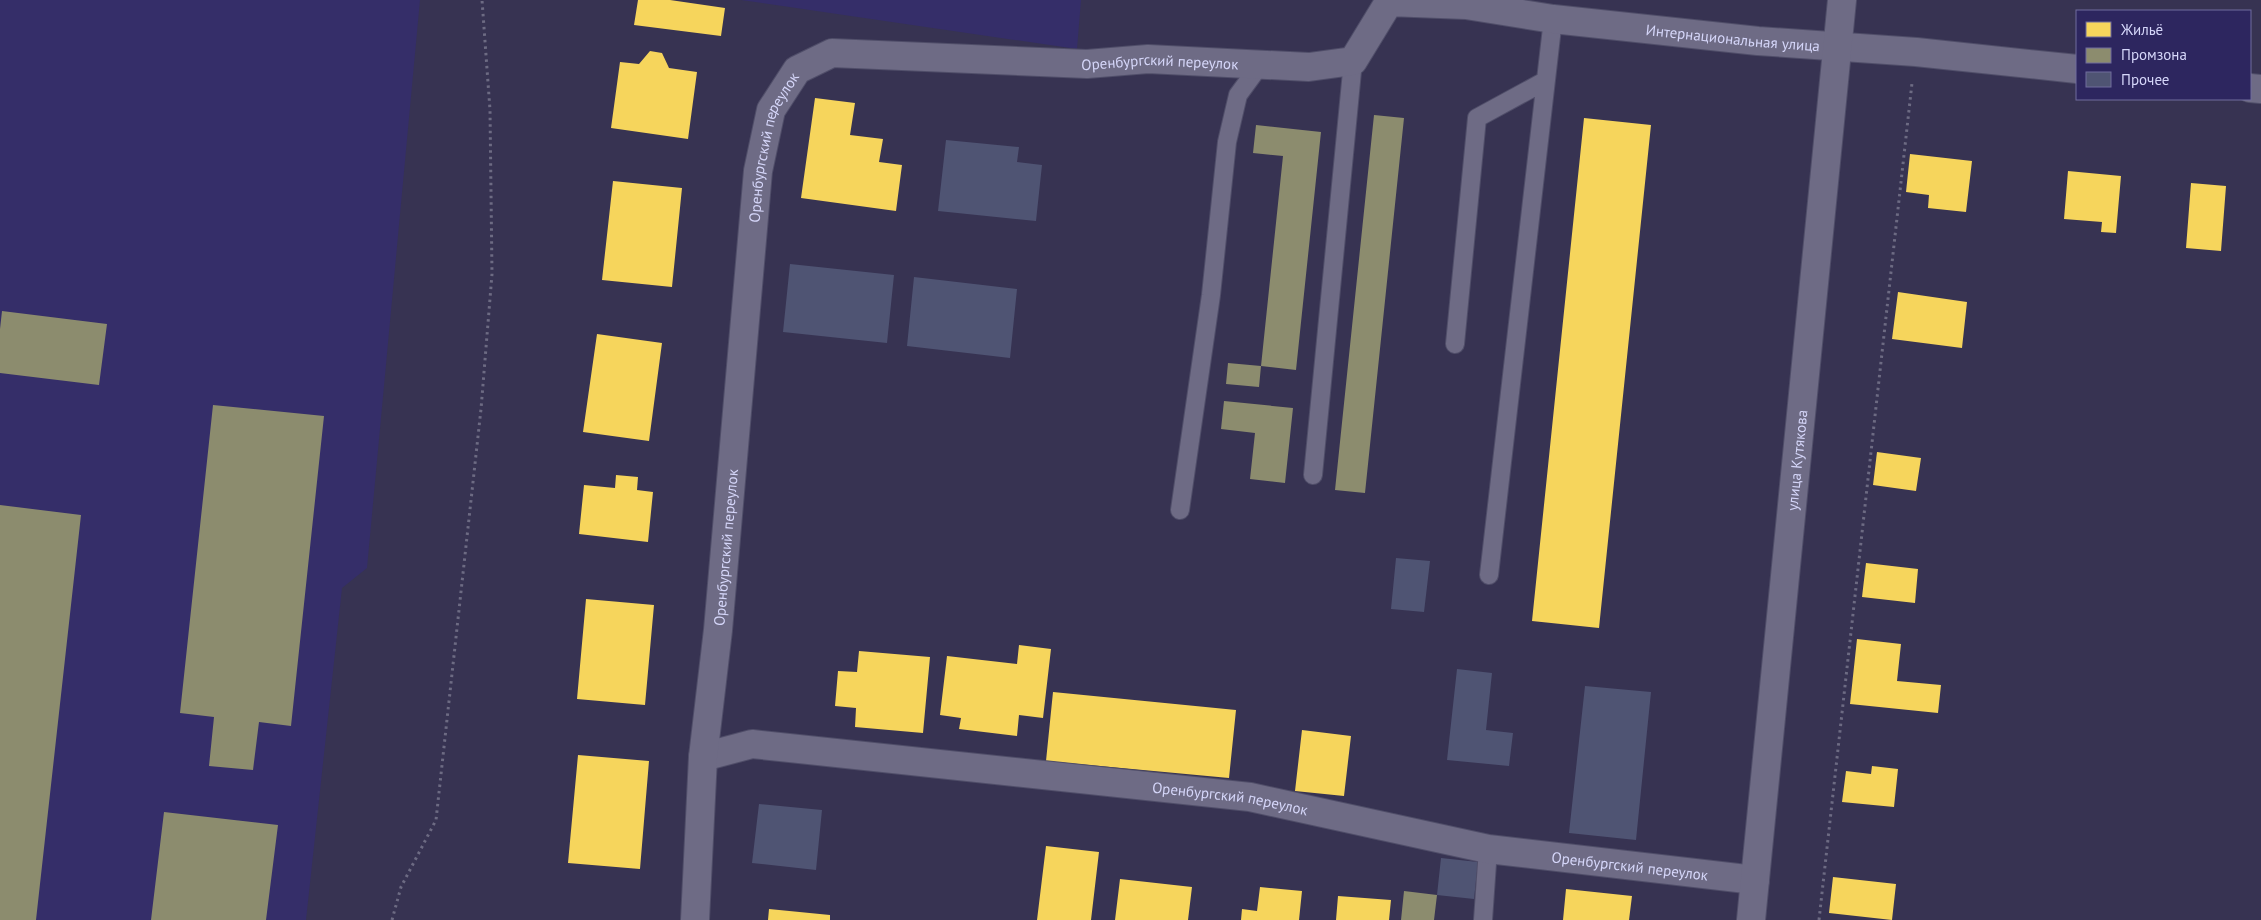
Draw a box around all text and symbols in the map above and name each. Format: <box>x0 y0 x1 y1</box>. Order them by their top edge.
legend <box>2076 10 2251 100</box>
street label: Интернациональная улица <box>1645 20 1821 55</box>
text: Жильё <box>2120 20 2163 39</box>
text: Промзона <box>2121 45 2187 64</box>
street label: Оренбургский переулок <box>1081 49 1240 74</box>
street label: Оренбургский переулок <box>744 68 803 223</box>
text: Прочее <box>2121 70 2169 89</box>
street label: улица Кутякова <box>1782 409 1811 512</box>
street label: Оренбургский переулок <box>709 467 742 627</box>
street label: Оренбургский переулок <box>1151 777 1311 819</box>
street label: Оренбургский переулок <box>1551 847 1710 884</box>

